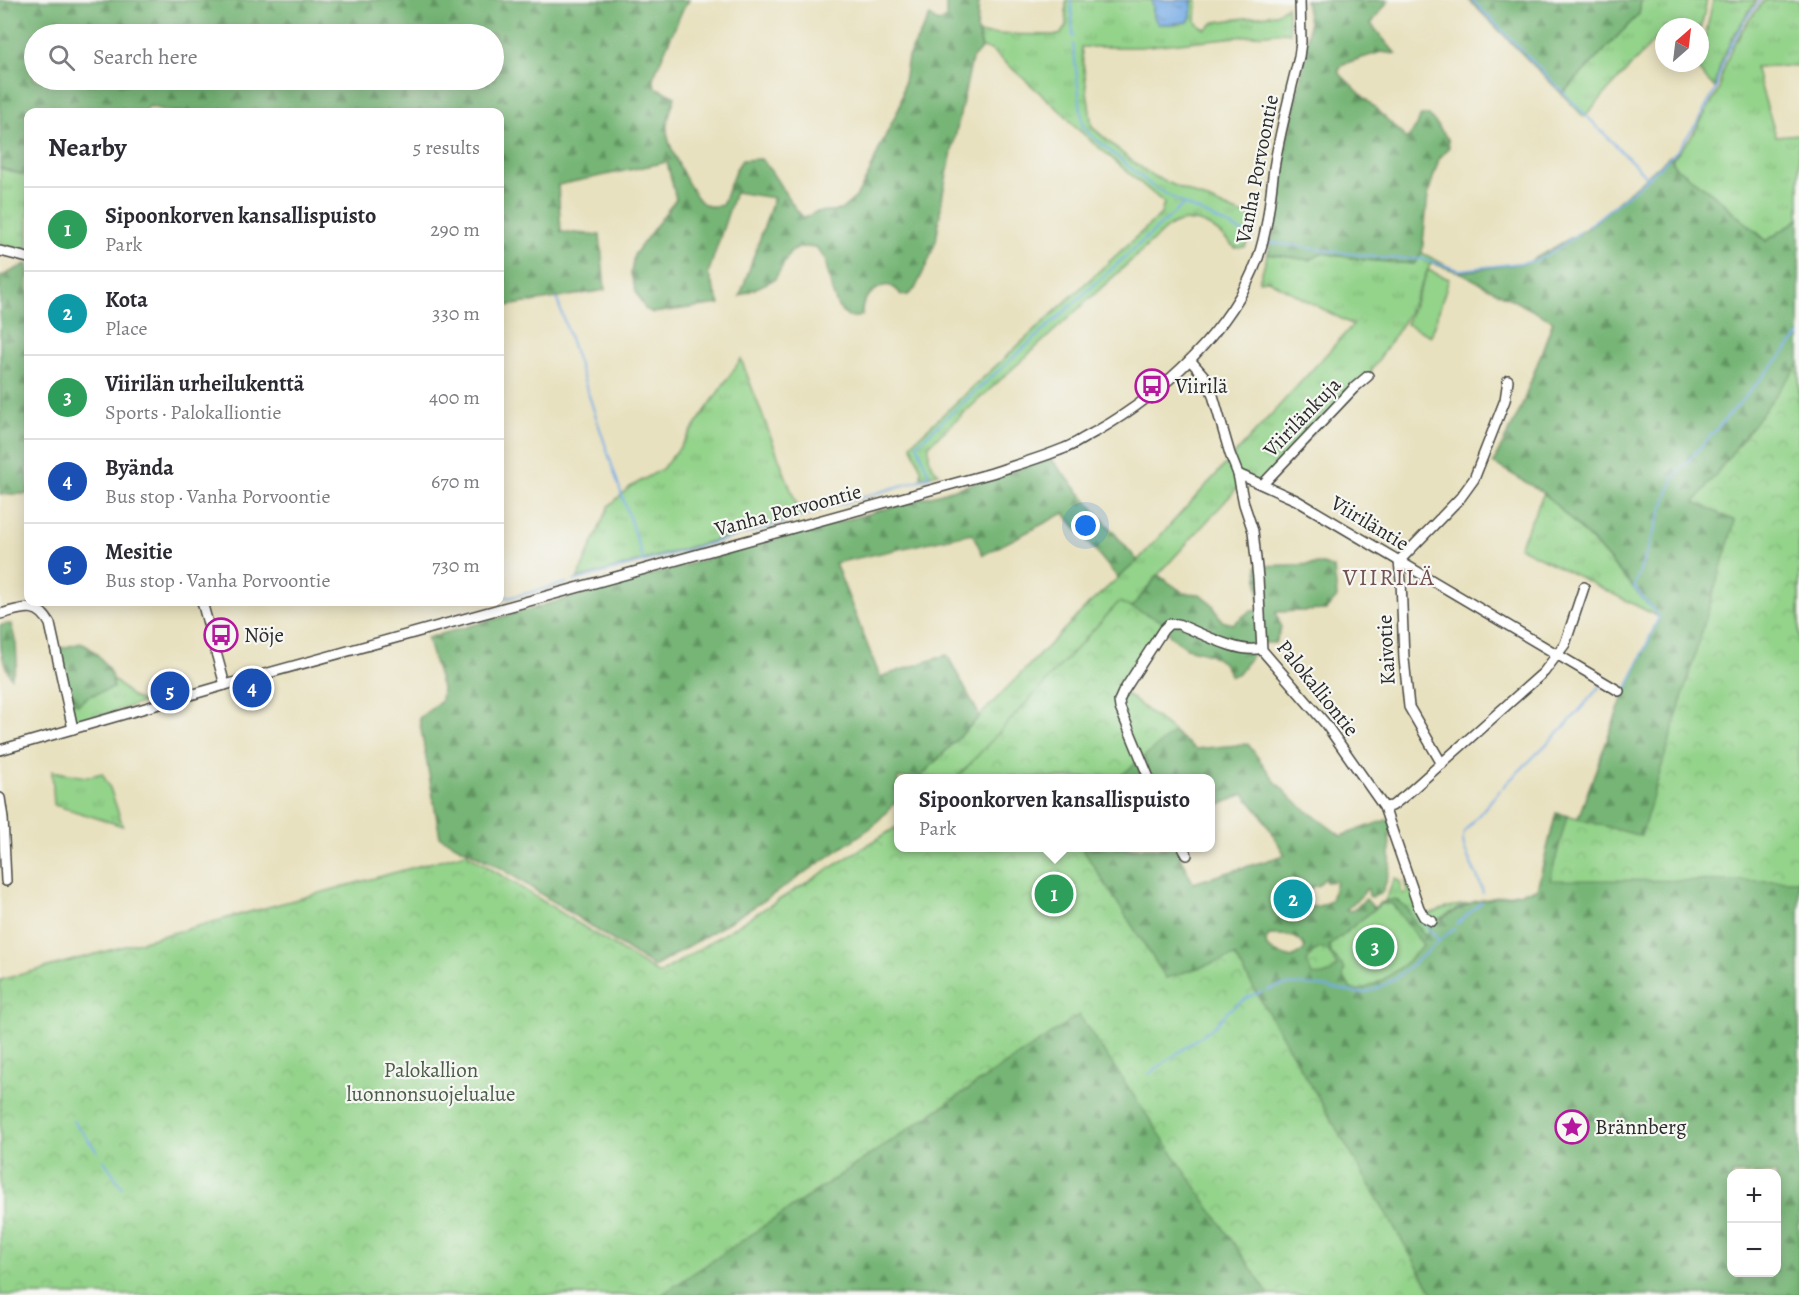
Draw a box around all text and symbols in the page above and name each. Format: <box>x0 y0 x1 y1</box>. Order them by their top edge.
north arrow <box>1655 18 1709 72</box>
search box <box>24 24 504 90</box>
icon: search <box>45 41 78 74</box>
text: Search here <box>93 42 198 72</box>
street label: Vanha Porvoontie <box>1229 92 1285 247</box>
text: Nearby <box>48 130 127 165</box>
text: 5 results <box>413 134 480 161</box>
text: Sipoonkorven kansallispuisto <box>105 201 376 231</box>
text: 1 <box>64 216 71 243</box>
text: 290 m <box>430 216 480 243</box>
text: Park <box>105 231 143 258</box>
text: Kota <box>105 285 148 315</box>
text: 2 <box>63 300 72 327</box>
text: 330 m <box>432 300 480 327</box>
text: Place <box>105 315 147 342</box>
bus stop icon: Viirilä <box>1134 368 1170 404</box>
text: Viirilän urheilukenttä <box>105 369 304 399</box>
street label: Viirilänkuja <box>1256 371 1347 464</box>
place label: Viirilä <box>1174 372 1228 400</box>
text: 3 <box>63 384 72 411</box>
text: 400 m <box>429 384 480 411</box>
text: Sports · Palokalliontie <box>105 399 281 426</box>
text: Byända <box>105 453 174 483</box>
text: 4 <box>63 468 72 495</box>
text: 670 m <box>431 468 480 495</box>
street label: Vanha Porvoontie <box>711 477 864 543</box>
text: Bus stop · Vanha Porvoontie <box>105 483 330 510</box>
street label: Viiriläntie <box>1325 488 1414 557</box>
your location <box>1071 511 1100 540</box>
text: Mesitie <box>105 537 173 567</box>
text: 5 <box>63 552 72 579</box>
text: 730 m <box>432 552 480 579</box>
district label: VIIRILÄ <box>1342 561 1435 593</box>
text: Bus stop · Vanha Porvoontie <box>105 567 330 594</box>
street label: Kaivotie <box>1370 614 1402 686</box>
bus stop icon: Nöje <box>203 617 239 653</box>
place label: Nöje <box>244 621 284 649</box>
street label: Palokalliontie <box>1270 634 1366 742</box>
pin: 4 <box>232 666 272 710</box>
pin: 5 <box>150 668 190 714</box>
popup <box>894 774 1215 852</box>
text: Sipoonkorven kansallispuisto <box>919 785 1190 815</box>
text: Park <box>919 815 956 842</box>
pin: 1 <box>1034 872 1074 916</box>
pin: 2 <box>1274 876 1312 922</box>
pin: 3 <box>1356 924 1394 970</box>
park label: Palokallion luonnonsuojelualue <box>346 1056 516 1108</box>
place icon: Brännberg <box>1554 1109 1590 1145</box>
place label: Brännberg <box>1595 1113 1687 1141</box>
map controls <box>1727 1169 1781 1277</box>
button: + <box>1727 1169 1781 1223</box>
button: − <box>1727 1223 1781 1277</box>

